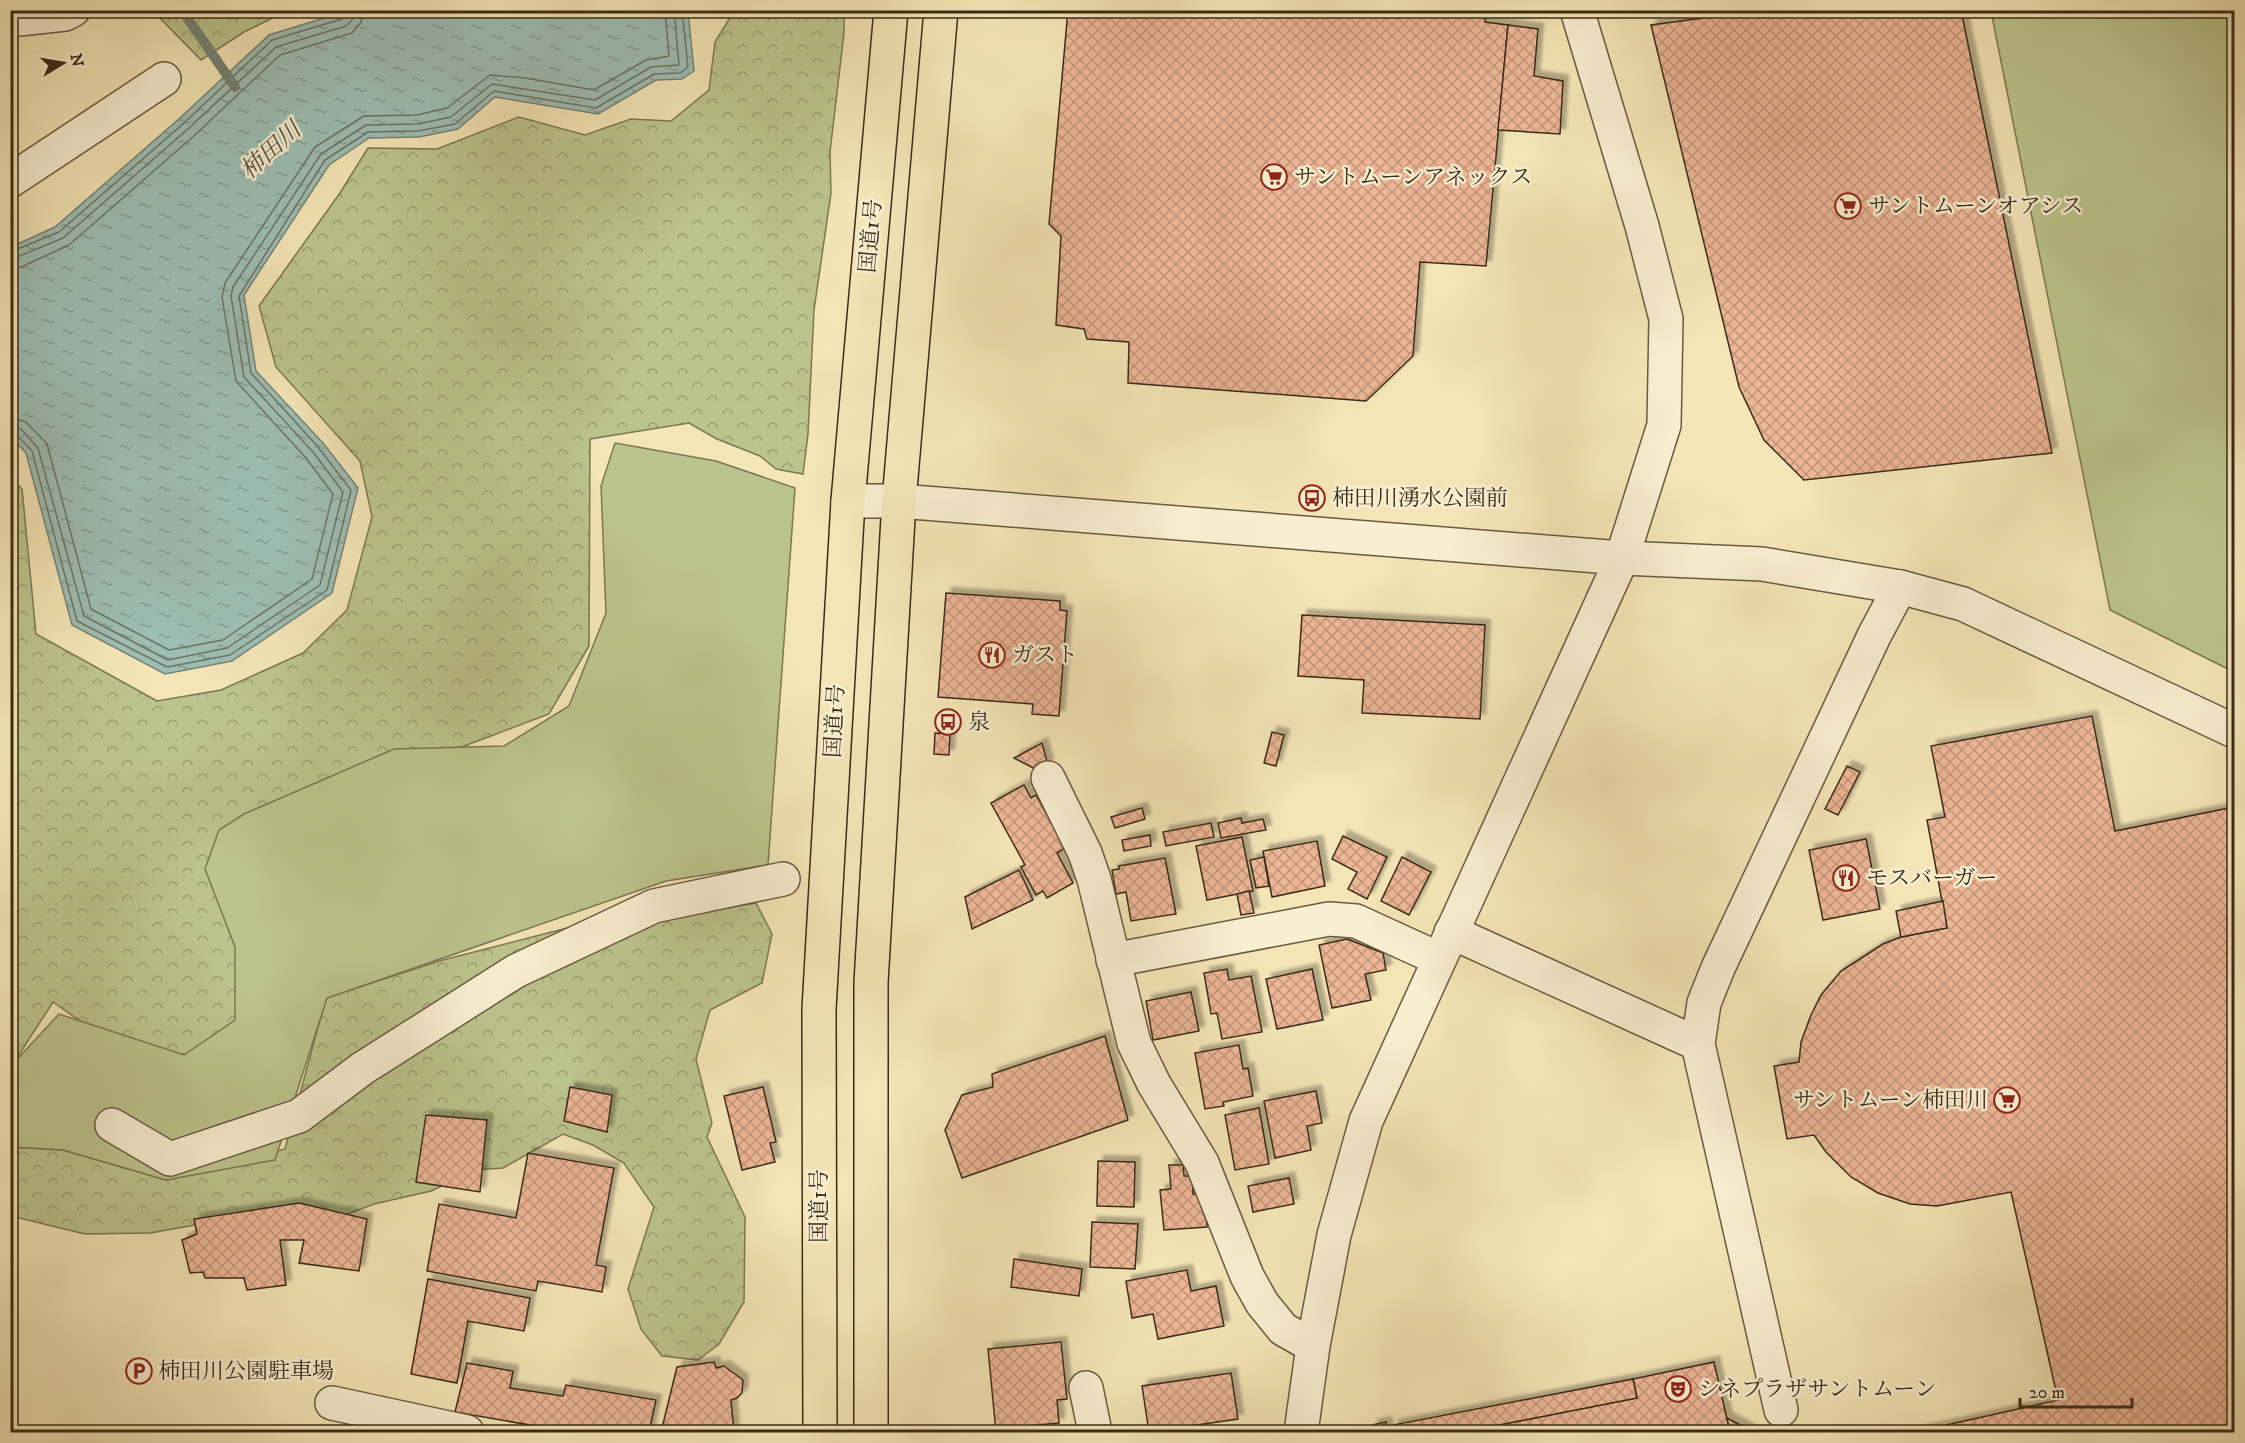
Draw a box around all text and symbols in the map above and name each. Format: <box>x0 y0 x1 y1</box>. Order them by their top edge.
north arrow <box>33 33 93 93</box>
text: N <box>66 52 88 69</box>
water label: 柿田川 <box>234 114 310 186</box>
supermarket icon: サントムーンアネックス <box>1259 162 1289 192</box>
place label: サントムーンアネックス <box>1294 164 1532 191</box>
supermarket icon: サントムーンオアシス <box>1833 191 1863 221</box>
place label: サントムーンオアシス <box>1868 193 2083 220</box>
street label: 国道1号 <box>854 198 888 274</box>
bus stop icon: 柿田川湧水公園前 <box>1297 483 1327 513</box>
place label: 柿田川湧水公園前 <box>1332 485 1508 512</box>
restaurant icon: ガスト <box>977 640 1007 670</box>
place label: ガスト <box>1012 642 1078 669</box>
street label: 国道1号 <box>820 683 850 759</box>
bus stop icon: 泉 <box>933 707 963 737</box>
place label: 泉 <box>968 709 990 736</box>
restaurant icon: モスバーガー <box>1831 863 1861 893</box>
place label: モスバーガー <box>1866 865 1998 892</box>
supermarket icon: サントムーン柿田川 <box>1992 1085 2022 1115</box>
place label: サントムーン柿田川 <box>1793 1087 1988 1114</box>
street label: 国道1号 <box>806 1169 833 1243</box>
parking icon: 柿田川公園駐車場 <box>124 1356 154 1386</box>
place label: 柿田川公園駐車場 <box>158 1358 334 1385</box>
scale bar <box>2020 1371 2132 1409</box>
theatre icon: シネプラザサントムーン <box>1663 1374 1693 1404</box>
place label: シネプラザサントムーン <box>1698 1376 1937 1403</box>
text: 20 m <box>2029 1382 2065 1404</box>

